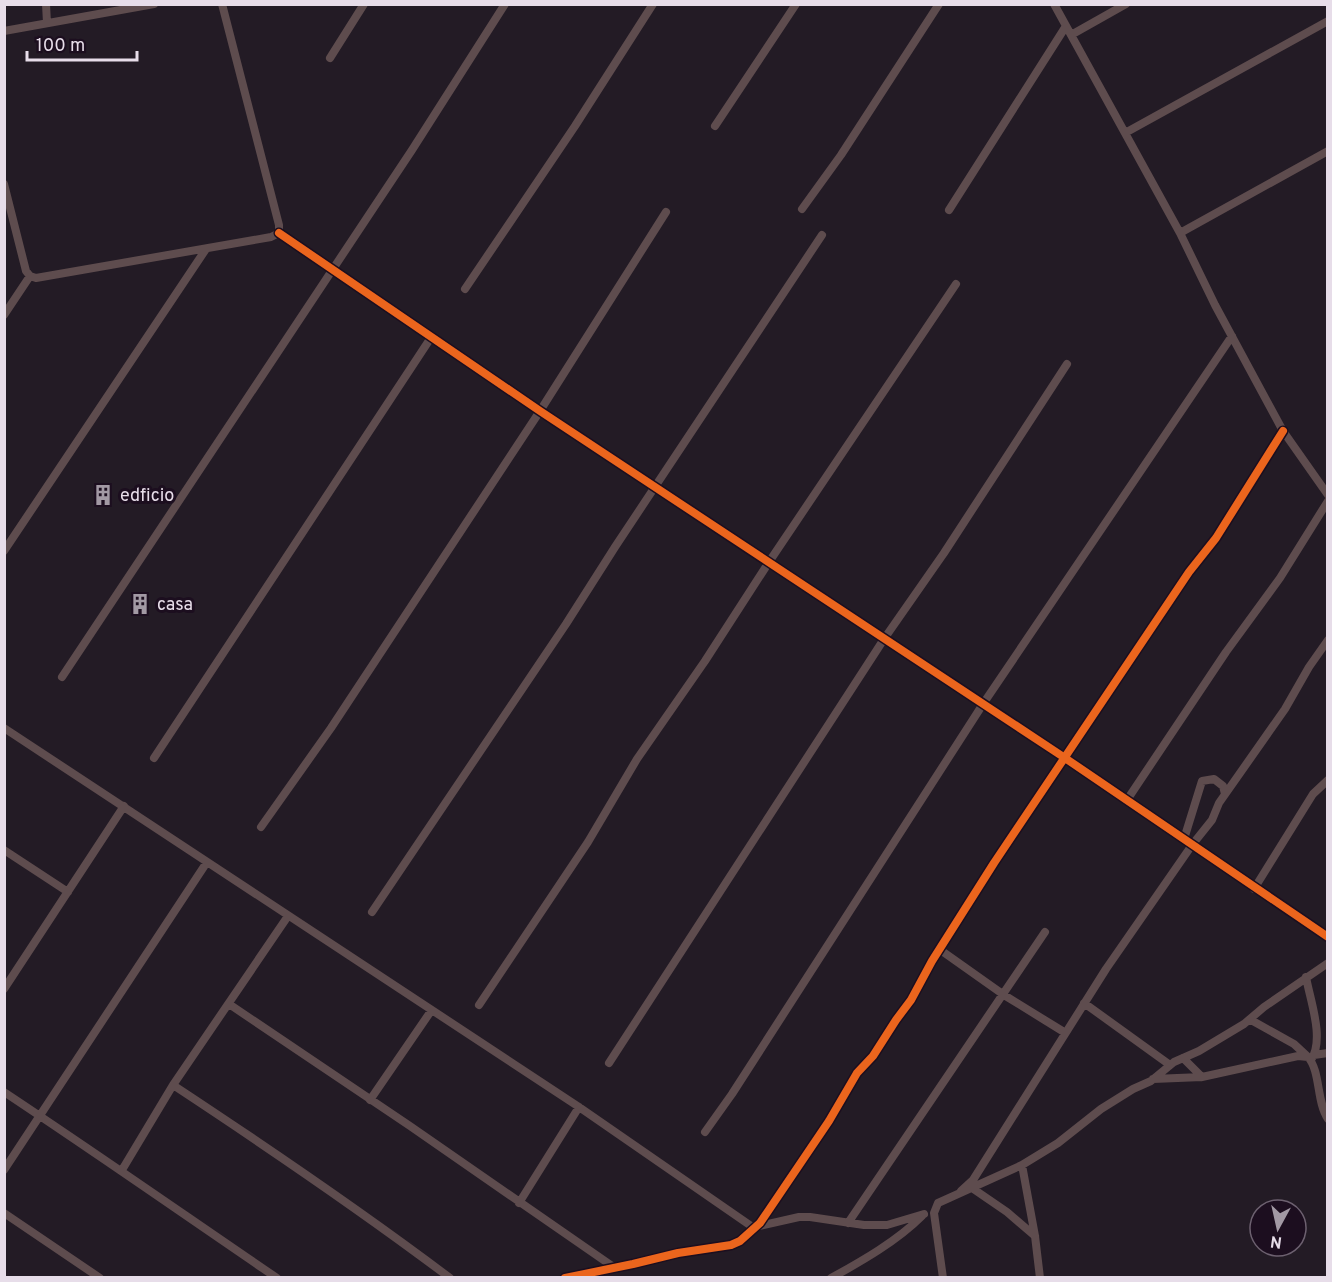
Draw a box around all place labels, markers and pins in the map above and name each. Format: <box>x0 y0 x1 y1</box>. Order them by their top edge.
building icon: edficio <box>91 483 115 507</box>
place label: edficio <box>120 485 174 508</box>
building icon: casa <box>128 592 152 616</box>
place label: casa <box>157 594 193 617</box>

